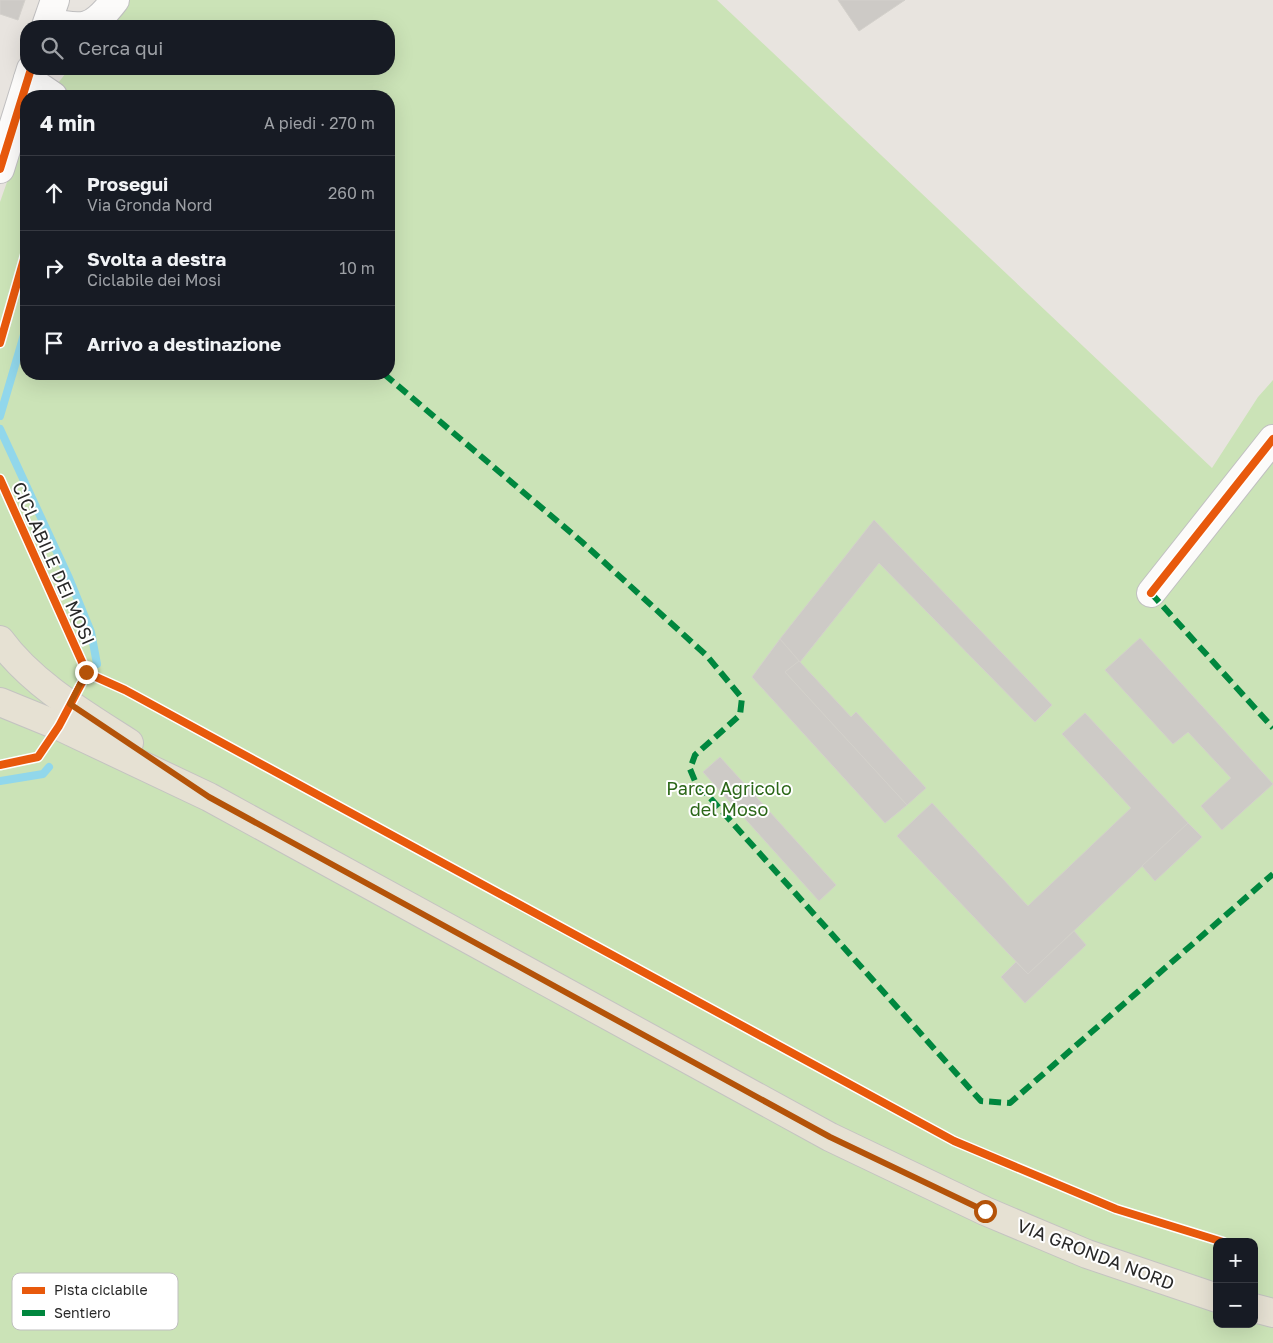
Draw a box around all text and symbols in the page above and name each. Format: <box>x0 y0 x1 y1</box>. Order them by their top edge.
search box <box>20 20 395 75</box>
icon: search <box>38 34 66 62</box>
text: Cerca qui <box>78 36 163 59</box>
text: 4 min <box>40 110 95 136</box>
text: A piedi · 270 m <box>264 113 375 133</box>
text: Prosegui <box>87 172 168 195</box>
icon: ahead <box>40 179 68 207</box>
text: 260 m <box>328 183 375 203</box>
text: Via Gronda Nord <box>87 195 212 215</box>
text: Svolta a destra <box>87 247 226 270</box>
icon: right <box>40 254 68 282</box>
text: 10 m <box>339 258 375 278</box>
text: Ciclabile dei Mosi <box>87 270 221 290</box>
icon: arrive <box>40 329 68 357</box>
text: Arrivo a destinazione <box>87 332 281 355</box>
street label: CICLABILE DEI MOSI <box>8 478 100 648</box>
route end <box>75 661 98 684</box>
park label: Parco Agricolo del Moso <box>666 777 792 820</box>
route start <box>974 1200 997 1223</box>
street label: VIA GRONDA NORD <box>1014 1214 1178 1294</box>
map controls <box>1213 1238 1258 1328</box>
button: + <box>1213 1238 1258 1283</box>
legend <box>12 1273 178 1330</box>
text: Pista ciclabile <box>54 1281 148 1298</box>
button: − <box>1213 1283 1258 1328</box>
text: Sentiero <box>54 1304 111 1321</box>

